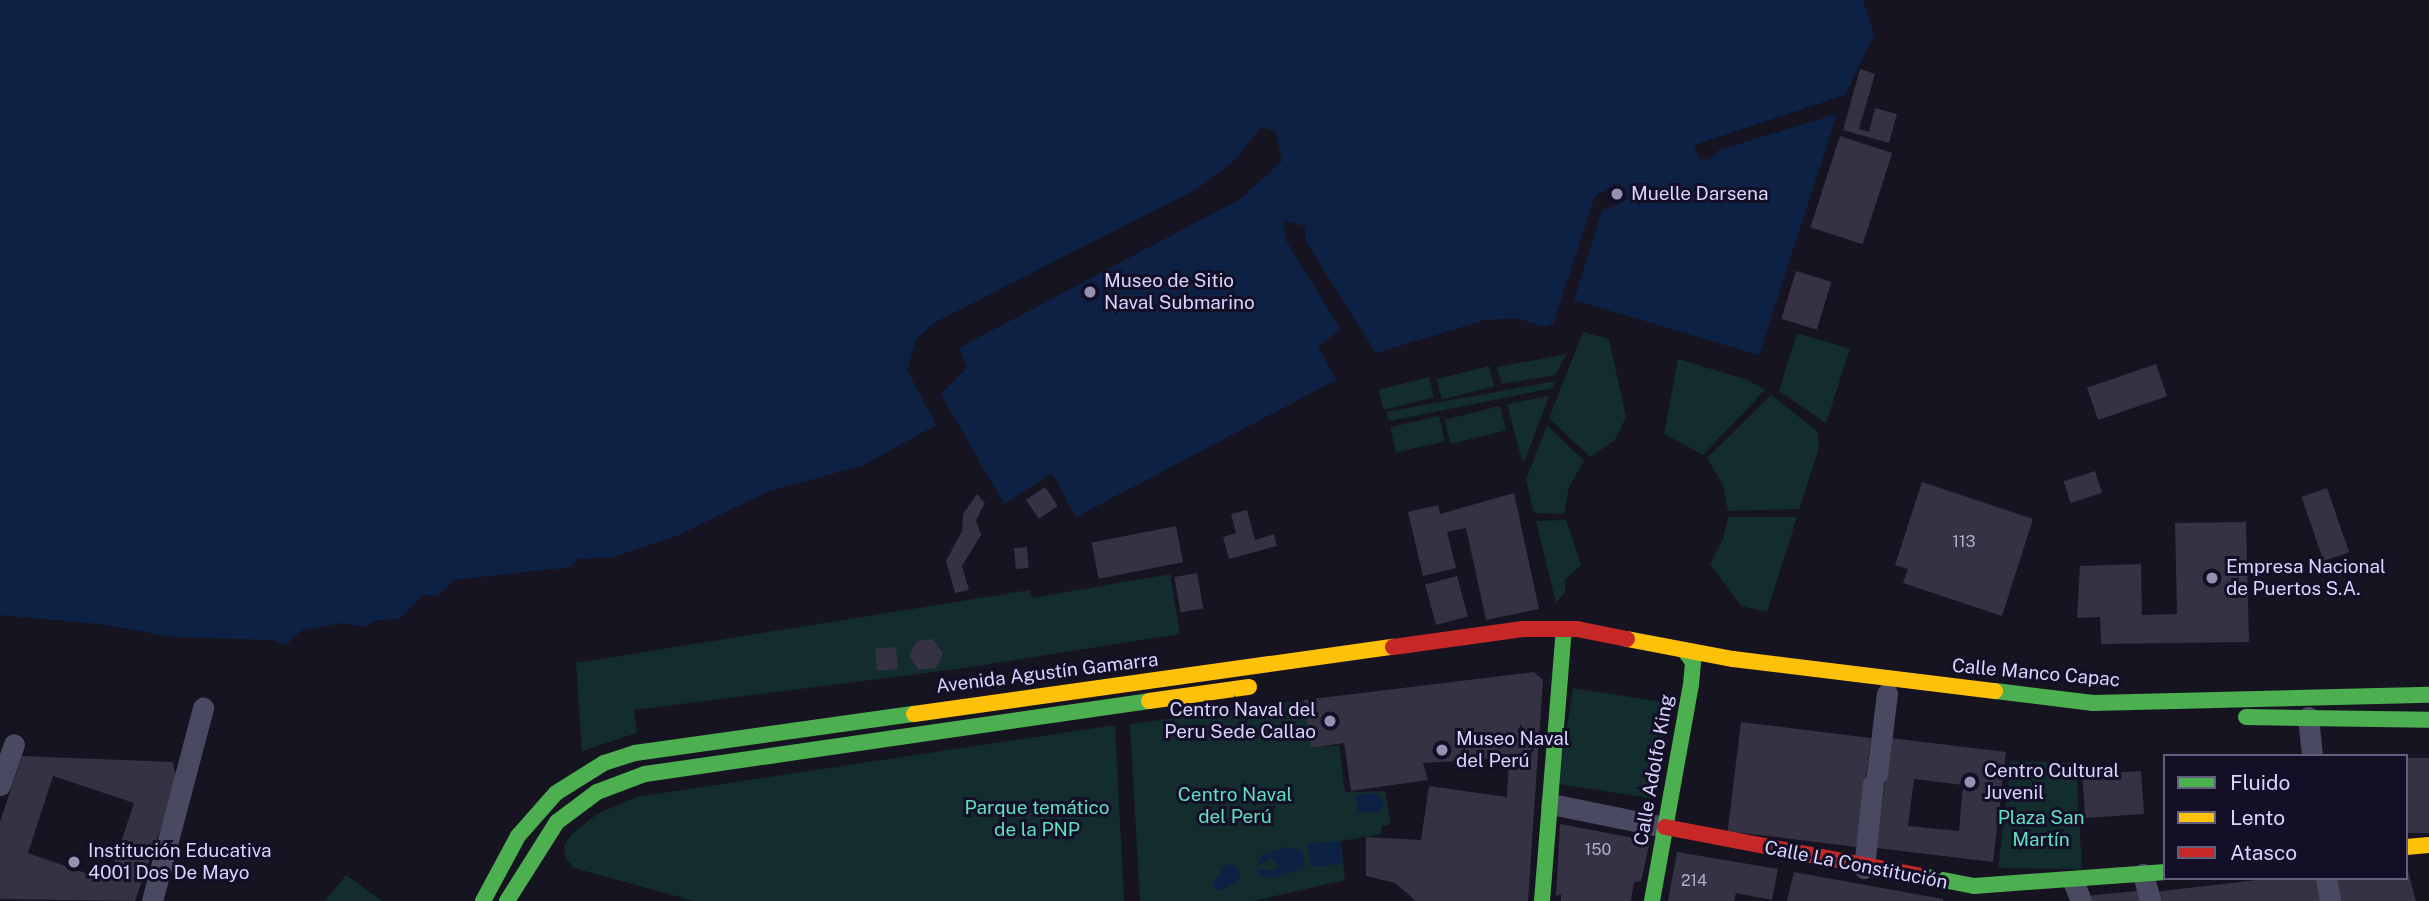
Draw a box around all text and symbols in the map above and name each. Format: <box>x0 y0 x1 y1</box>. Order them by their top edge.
place label: Muelle Darsena <box>1631 183 1769 205</box>
marker: Muelle Darsena <box>1609 186 1625 202</box>
place label: Museo de Sitio Naval Submarino <box>1104 270 1255 314</box>
marker: Museo de Sitio Naval Submarino <box>1082 284 1098 300</box>
house number: 113 <box>1952 532 1976 552</box>
place label: Empresa Nacional de Puertos S.A. <box>2226 556 2386 600</box>
marker: Empresa Nacional de Puertos S.A. <box>2204 570 2220 586</box>
street label: Avenida Agustín Gamarra <box>935 648 1159 698</box>
street label: Calle Manco Capac <box>1951 654 2121 692</box>
street label: Calle Adolfo King <box>1629 692 1679 848</box>
place label: Centro Naval del Peru Sede Callao <box>1164 699 1316 743</box>
marker: Centro Naval del Peru Sede Callao <box>1322 713 1338 729</box>
place label: Museo Naval del Perú <box>1456 728 1570 772</box>
marker: Museo Naval del Perú <box>1434 742 1450 758</box>
legend <box>2163 754 2408 880</box>
place label: Centro Cultural Juvenil <box>1984 760 2119 804</box>
text: Fluido <box>2230 770 2290 795</box>
marker: Centro Cultural Juvenil <box>1962 774 1978 790</box>
park label: Centro Naval del Perú <box>1178 784 1292 828</box>
park label: Parque temático de la PNP <box>965 797 1109 841</box>
text: Lento <box>2230 805 2285 830</box>
park label: Plaza San Martín <box>1998 807 2084 851</box>
street label: Calle La Constitución <box>1762 836 1950 894</box>
place label: Institución Educativa 4001 Dos De Mayo <box>88 840 272 884</box>
house number: 150 <box>1585 840 1611 860</box>
text: Atasco <box>2230 840 2297 865</box>
marker: Institución Educativa 4001 Dos De Mayo <box>66 854 82 870</box>
house number: 214 <box>1681 871 1707 891</box>

